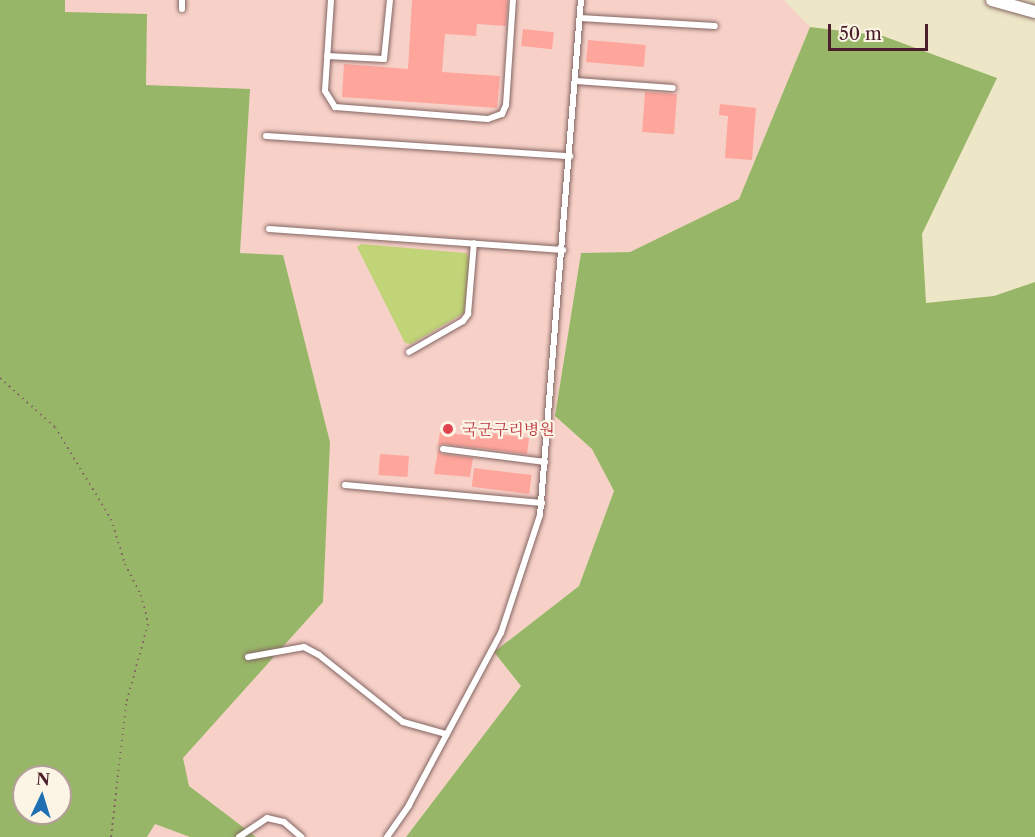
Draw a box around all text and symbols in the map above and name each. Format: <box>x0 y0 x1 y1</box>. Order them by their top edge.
scale bar <box>831 12 932 50</box>
text: 50 m <box>839 23 882 45</box>
place label: 국군구리병원 <box>462 419 555 439</box>
marker: 국군구리병원 <box>439 420 457 438</box>
north arrow <box>12 765 72 825</box>
text: N <box>35 769 51 789</box>

